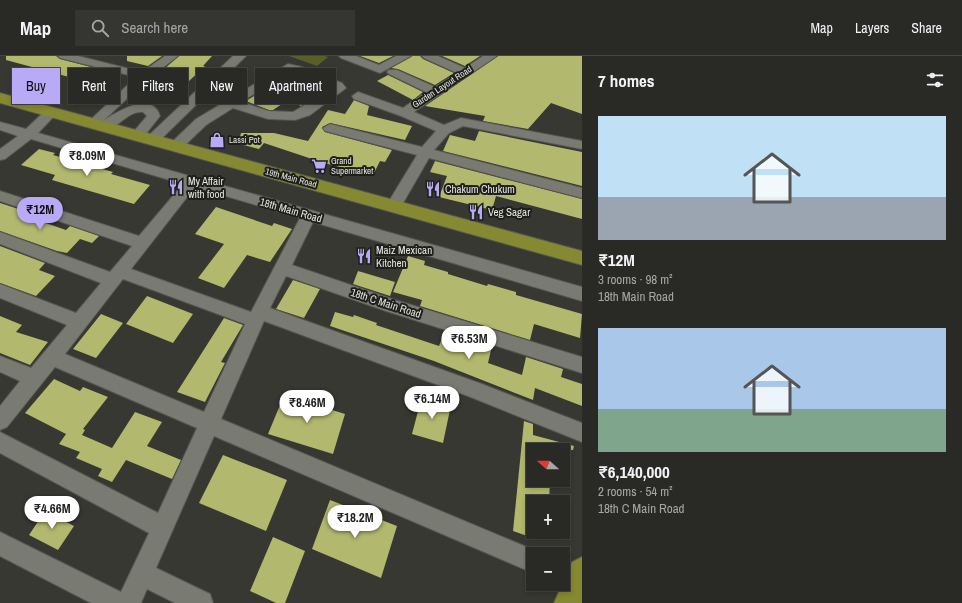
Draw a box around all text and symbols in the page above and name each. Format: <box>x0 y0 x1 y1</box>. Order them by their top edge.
search box <box>75 10 355 46</box>
text: Map <box>20 15 51 41</box>
icon: search <box>89 17 111 39</box>
text: Search here <box>121 17 188 38</box>
text: Map <box>811 19 833 37</box>
text: Layers <box>855 19 889 37</box>
text: Share <box>911 19 942 37</box>
street label: Garden Layout Road <box>410 63 474 111</box>
chip: Buy <box>12 68 60 104</box>
chip: Rent <box>68 68 120 104</box>
chip: Filters <box>128 68 188 104</box>
chip: New <box>196 68 247 104</box>
chip: Apartment <box>255 68 336 104</box>
text: 7 homes <box>598 69 655 92</box>
icon: filters <box>924 69 946 91</box>
shop icon: Lassi Pot <box>208 131 226 149</box>
place label: Lassi Pot <box>229 134 260 146</box>
icon: home <box>736 142 808 214</box>
pin: ₹8.09M <box>54 143 120 177</box>
text: ₹8.09M <box>68 147 106 164</box>
place label: Grand Supermarket <box>331 155 373 177</box>
supermarket icon: Grand Supermarket <box>310 157 328 175</box>
street label: 19th Main Road <box>264 165 318 191</box>
place label: My Affair with food <box>188 174 225 201</box>
restaurant icon: My Affair with food <box>167 178 185 196</box>
restaurant icon: Chakum Chukum <box>424 180 442 198</box>
place label: Chakum Chukum <box>445 182 515 196</box>
street label: 18th Main Road <box>258 194 324 226</box>
pin: ₹12M <box>16 197 64 231</box>
text: ₹12M <box>26 201 54 218</box>
restaurant icon: Veg Sagar <box>467 203 485 221</box>
place label: Veg Sagar <box>488 205 530 219</box>
place label: Maiz Mexican Kitchen <box>376 243 432 270</box>
restaurant icon: Maiz Mexican Kitchen <box>355 247 373 265</box>
text: ₹12M <box>598 248 635 271</box>
text: 3 rooms · 98 m² <box>598 271 673 288</box>
street label: 18th C Main Road <box>349 285 423 321</box>
text: 18th Main Road <box>598 288 674 305</box>
pin: ₹6.53M <box>436 326 502 360</box>
text: ₹6.53M <box>450 330 488 347</box>
icon: home <box>736 354 808 426</box>
pin: ₹6.14M <box>399 386 465 420</box>
pin: ₹8.46M <box>274 390 340 424</box>
text: ₹6.14M <box>413 390 451 407</box>
text: ₹8.46M <box>288 394 326 411</box>
north arrow <box>526 443 570 487</box>
map controls <box>526 443 570 591</box>
text: ₹6,140,000 <box>598 460 670 483</box>
text: 2 rooms · 54 m² <box>598 483 673 500</box>
button: + <box>526 495 570 539</box>
pin: ₹4.66M <box>19 496 85 530</box>
text: ₹4.66M <box>33 500 71 517</box>
text: 18th C Main Road <box>598 500 685 517</box>
pin: ₹18.2M <box>322 505 388 539</box>
text: ₹18.2M <box>336 509 374 526</box>
button: − <box>526 547 570 591</box>

